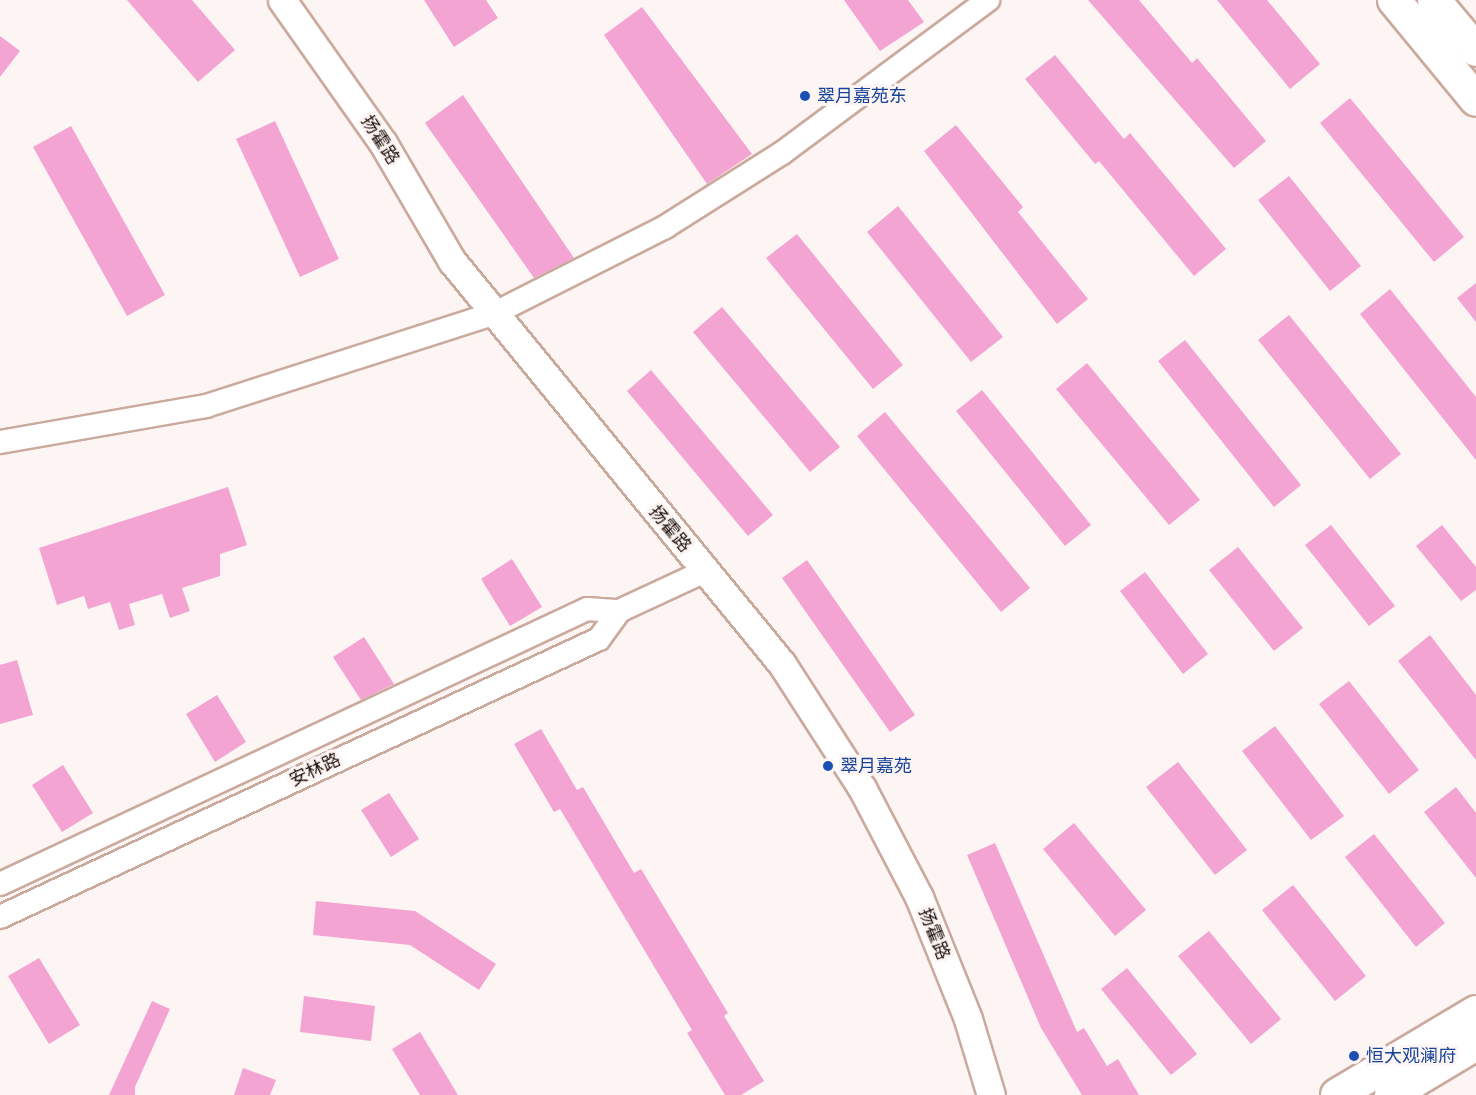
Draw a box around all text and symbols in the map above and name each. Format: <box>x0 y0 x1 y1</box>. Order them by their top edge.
place label: 翠月嘉苑东 <box>817 85 907 107</box>
marker: 翠月嘉苑东 <box>798 89 812 103</box>
street label: 扬霍路 <box>356 111 404 169</box>
street label: 扬霍路 <box>644 501 696 557</box>
street label: 安林路 <box>286 749 344 791</box>
place label: 翠月嘉苑 <box>840 755 912 777</box>
marker: 翠月嘉苑 <box>821 759 835 773</box>
street label: 扬霍路 <box>914 905 954 963</box>
place label: 恒大观澜府 <box>1366 1045 1456 1067</box>
marker: 恒大观澜府 <box>1347 1049 1361 1063</box>

